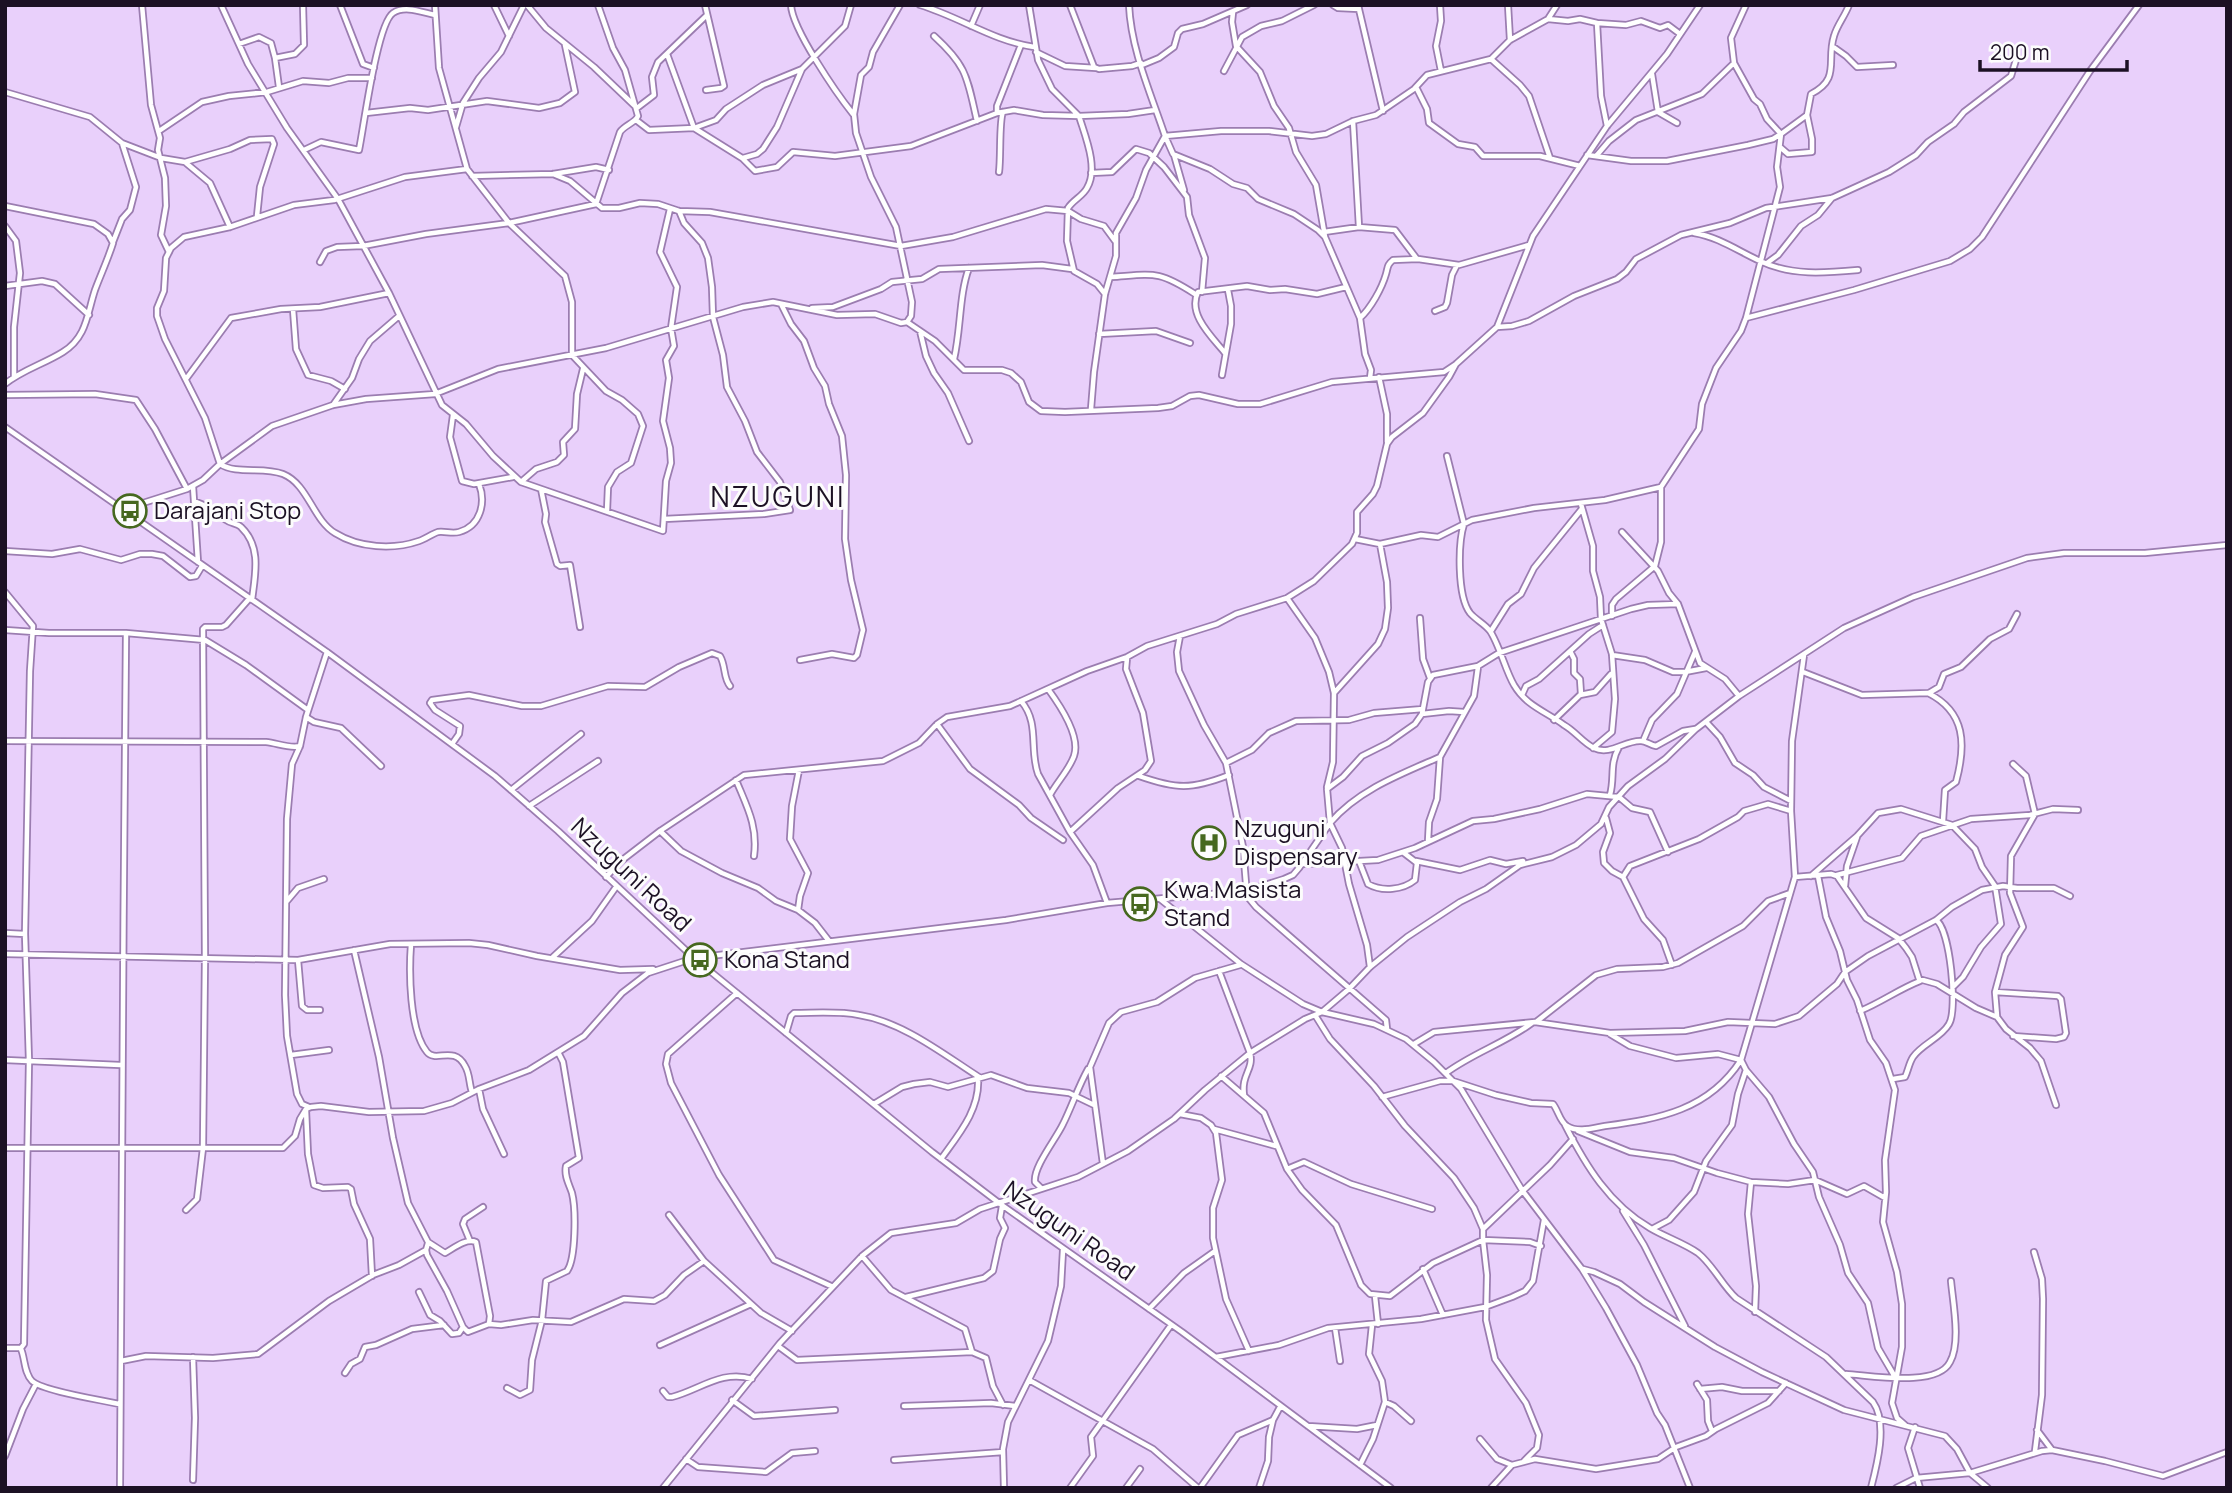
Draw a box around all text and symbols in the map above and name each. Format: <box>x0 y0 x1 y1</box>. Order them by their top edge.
scale bar <box>1980 28 2127 72</box>
text: 200 m <box>1990 38 2050 66</box>
district label: NZUGUNI <box>710 477 846 515</box>
bus stop icon: Darajani Stop <box>111 492 149 530</box>
place label: Darajani Stop <box>154 493 301 526</box>
street label: Nzuguni Road <box>565 810 699 938</box>
place label: Nzuguni Dispensary <box>1234 811 1358 872</box>
hospital icon: Nzuguni Dispensary <box>1190 824 1228 862</box>
place label: Kwa Masista Stand <box>1164 872 1301 933</box>
bus stop icon: Kwa Masista Stand <box>1121 885 1159 923</box>
bus stop icon: Kona Stand <box>681 941 719 979</box>
place label: Kona Stand <box>724 942 850 975</box>
street label: Nzuguni Road <box>998 1172 1142 1287</box>

